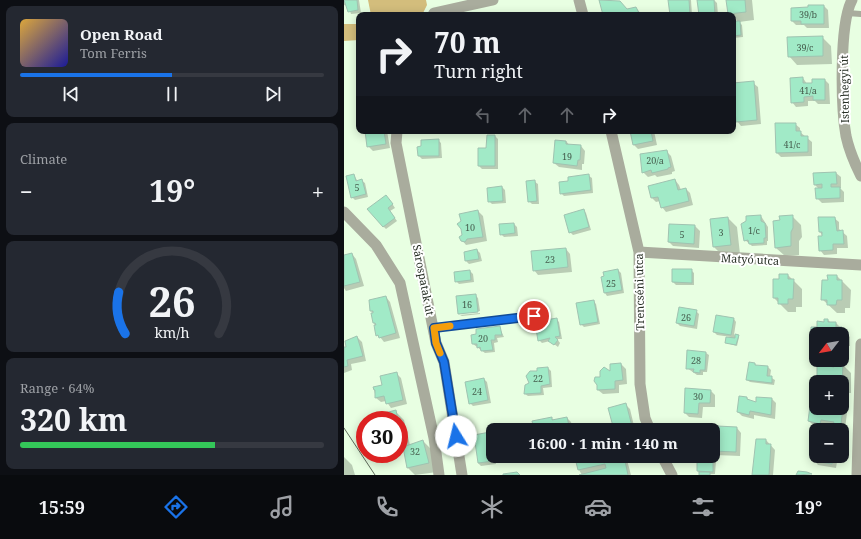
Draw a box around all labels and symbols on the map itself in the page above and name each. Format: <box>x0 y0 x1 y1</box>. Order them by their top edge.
house number: 39/b <box>799 8 818 21</box>
house number: 39/c <box>796 41 814 54</box>
street label: Istenhegyi út <box>836 55 852 123</box>
house number: 41/a <box>799 84 817 97</box>
house number: 41/c <box>783 138 801 151</box>
house number: 19 <box>562 150 572 163</box>
house number: 20/a <box>646 154 664 167</box>
house number: 5 <box>354 181 360 194</box>
house number: 10 <box>465 221 475 234</box>
house number: 1/c <box>748 224 761 237</box>
house number: 3 <box>718 226 724 239</box>
house number: 5 <box>679 228 685 241</box>
street label: Sárospatak út <box>410 243 438 317</box>
street label: Matyó utca <box>721 250 779 268</box>
house number: 23 <box>545 253 555 266</box>
street label: Trencséni utca <box>631 253 647 331</box>
house number: 25 <box>606 277 616 290</box>
house number: 16 <box>462 298 472 311</box>
pin <box>517 299 551 333</box>
house number: 26 <box>681 311 691 324</box>
north arrow <box>809 327 849 367</box>
house number: 20 <box>478 332 488 345</box>
house number: 28 <box>691 354 701 367</box>
house number: 22 <box>533 372 543 385</box>
house number: 24 <box>472 385 482 398</box>
house number: 30 <box>693 390 703 403</box>
speed limit sign: 30 <box>356 411 408 463</box>
position arrow <box>435 415 477 457</box>
house number: 32 <box>410 445 420 458</box>

